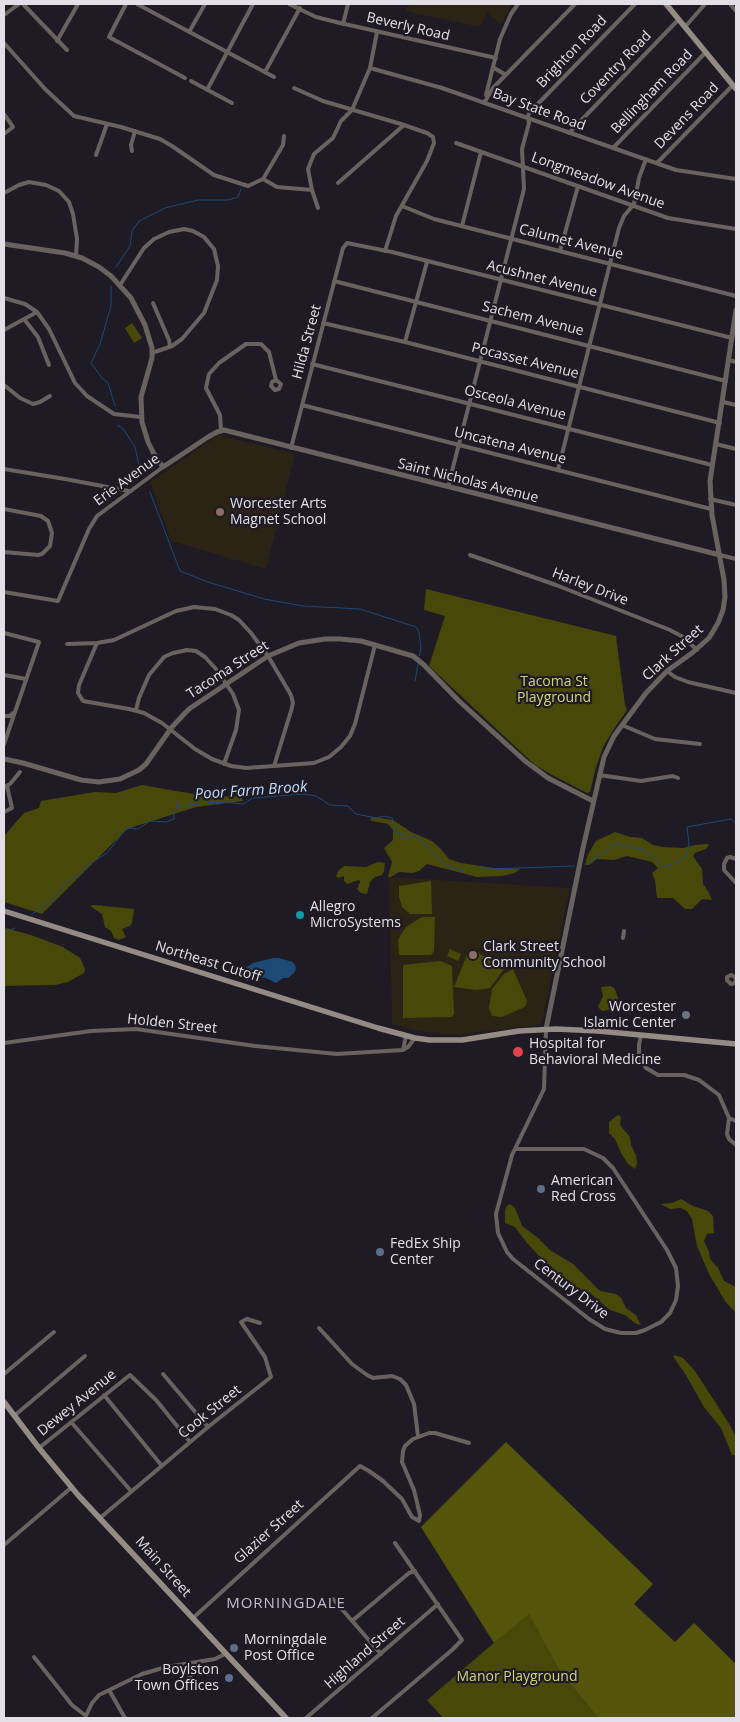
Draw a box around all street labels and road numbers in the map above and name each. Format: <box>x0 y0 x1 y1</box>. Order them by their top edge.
street label: Beverly Road <box>365 9 451 45</box>
street label: Brighton Road <box>533 13 611 91</box>
street label: Coventry Road <box>577 28 655 108</box>
street label: Bellingham Road <box>608 47 696 137</box>
street label: Devens Road <box>651 80 723 152</box>
street label: Bay State Road <box>490 85 588 135</box>
street label: Longmeadow Avenue <box>529 149 667 213</box>
street label: Calumet Avenue <box>517 221 625 263</box>
street label: Acushnet Avenue <box>485 257 599 301</box>
street label: Sachem Avenue <box>481 298 585 340</box>
street label: Hilda Street <box>289 303 325 381</box>
street label: Pocasset Avenue <box>470 340 580 382</box>
street label: Osceola Avenue <box>462 382 568 424</box>
street label: Uncatena Avenue <box>452 424 568 468</box>
street label: Erie Avenue <box>91 450 163 510</box>
street label: Saint Nicholas Avenue <box>396 455 540 507</box>
street label: Harley Drive <box>550 565 630 609</box>
street label: Clark Street <box>639 621 707 685</box>
street label: Tacoma Street <box>184 637 272 703</box>
street label: Northeast Cutoff <box>153 938 263 986</box>
street label: Holden Street <box>126 1011 218 1037</box>
street label: Century Drive <box>530 1255 612 1323</box>
street label: Dewey Avenue <box>34 1366 120 1440</box>
street label: Cook Street <box>175 1382 245 1442</box>
street label: Glazier Street <box>231 1496 307 1568</box>
street label: Main Street <box>132 1533 194 1601</box>
street label: Highland Street <box>321 1613 409 1693</box>

